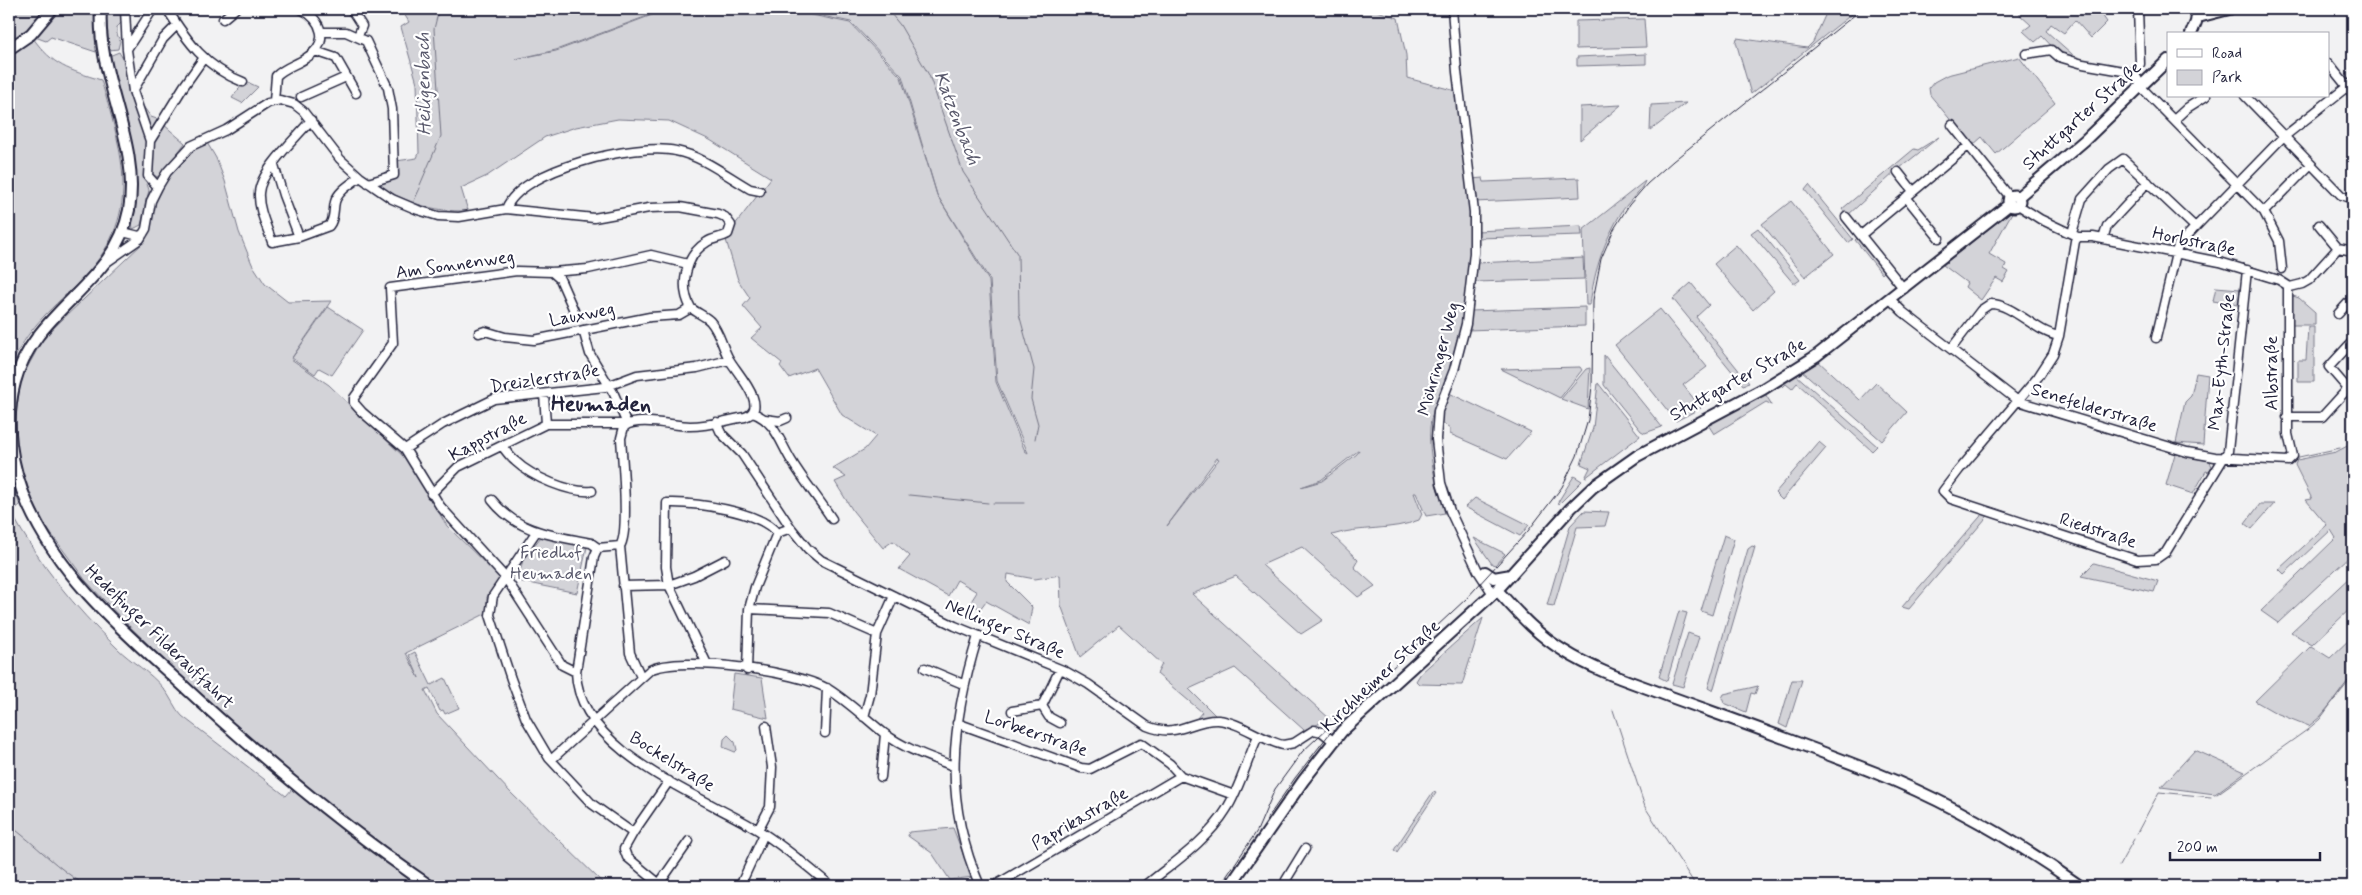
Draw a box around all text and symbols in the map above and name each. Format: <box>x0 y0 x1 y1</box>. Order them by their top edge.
water label: Heiligenbach <box>411 32 437 136</box>
legend <box>2167 32 2330 98</box>
text: Road <box>2212 44 2242 64</box>
street label: Stuttgarter Straße <box>2017 56 2147 176</box>
water label: Katzenbach <box>928 68 986 169</box>
text: Park <box>2212 68 2242 88</box>
street label: Horbstraße <box>2150 221 2238 263</box>
street label: Am Sonnenweg <box>394 245 516 285</box>
street label: Max-Eyth-Straße <box>2203 292 2241 432</box>
street label: Lauxweg <box>547 297 617 333</box>
street label: Möhringer Weg <box>1412 299 1466 419</box>
street label: Stuttgarter Straße <box>1665 332 1811 427</box>
street label: Albstraße <box>2260 335 2284 410</box>
street label: Dreizlerstraße <box>489 358 602 399</box>
street label: Senefelderstraße <box>2028 377 2160 439</box>
district label: Heumaden <box>551 391 651 419</box>
street label: Kappstraße <box>445 406 531 468</box>
street label: Riedstraße <box>2056 507 2140 555</box>
park label: Friedhof Heumaden <box>510 541 592 586</box>
street label: Hedelfinger Filderauffahrt <box>78 559 239 716</box>
street label: Nellinger Straße <box>941 593 1069 667</box>
street label: Kirchheimer Straße <box>1316 614 1446 738</box>
street label: Lorbeerstraße <box>981 705 1091 763</box>
street label: Bockelstraße <box>625 726 720 798</box>
street label: Paprikastraße <box>1027 782 1133 856</box>
scale bar <box>2170 830 2320 862</box>
text: 200 m <box>2177 838 2218 858</box>

